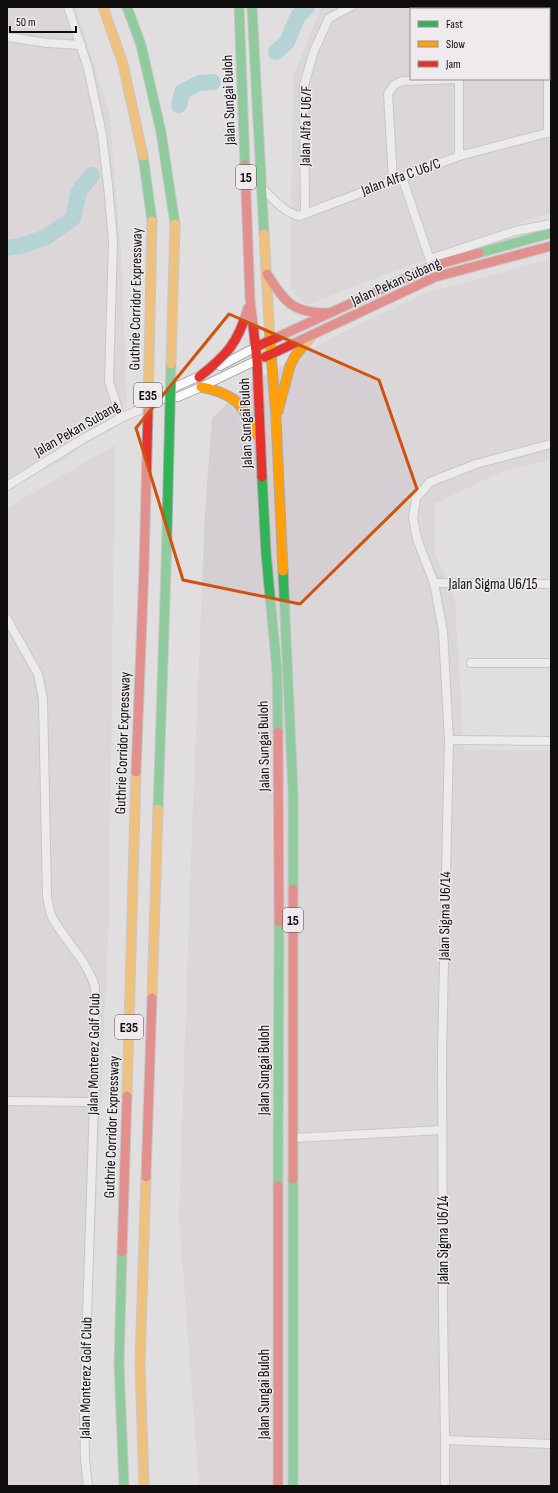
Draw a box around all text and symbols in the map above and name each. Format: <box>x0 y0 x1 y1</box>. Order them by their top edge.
scale bar <box>10 8 76 34</box>
legend <box>410 8 550 80</box>
text: 50 m <box>16 15 36 30</box>
text: Fast <box>446 17 463 32</box>
text: Slow <box>446 37 465 52</box>
street label: Jalan Sungai Buloh <box>218 54 240 147</box>
text: Jam <box>445 57 461 72</box>
street label: Jalan Alfa F U6/F <box>296 85 316 167</box>
street label: Jalan Alfa C U6/C <box>358 154 443 201</box>
road number: 15 <box>236 165 256 189</box>
street label: Guthrie Corridor Expressway <box>125 227 147 370</box>
street label: Jalan Pekan Subang <box>347 254 444 311</box>
street label: Jalan Sungai Buloh <box>235 377 257 470</box>
road number: E35 <box>134 383 162 407</box>
street label: Jalan Pekan Subang <box>30 397 123 462</box>
street label: Jalan Sigma U6/15 <box>448 575 537 594</box>
street label: Guthrie Corridor Expressway <box>111 671 135 815</box>
street label: Jalan Sungai Buloh <box>254 701 274 792</box>
street label: Jalan Sigma U6/14 <box>435 871 455 962</box>
road number: 15 <box>283 908 303 932</box>
street label: Jalan Monterez Golf Club <box>83 993 105 1116</box>
road number: E35 <box>115 1015 143 1039</box>
street label: Jalan Sungai Buloh <box>255 1025 274 1116</box>
street label: Guthrie Corridor Expressway <box>100 1055 124 1199</box>
street label: Jalan Sigma U6/14 <box>434 1195 453 1286</box>
street label: Jalan Monterez Golf Club <box>75 1317 97 1440</box>
street label: Jalan Sungai Buloh <box>255 1349 274 1440</box>

